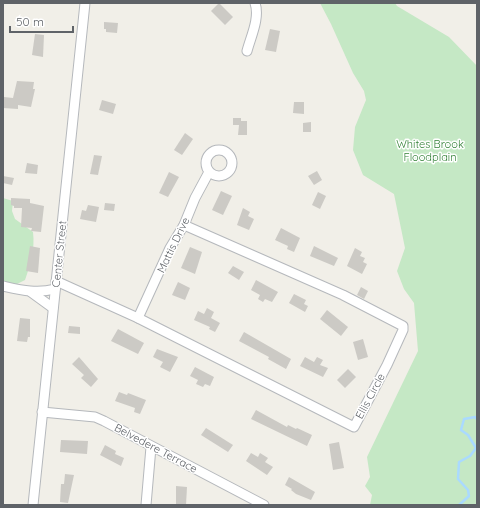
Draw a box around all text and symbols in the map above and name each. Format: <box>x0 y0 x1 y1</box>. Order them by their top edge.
scale bar <box>10 8 73 34</box>
text: 50 m <box>16 14 44 29</box>
park label: Whites Brook Floodplain <box>396 137 464 164</box>
street label: Mattis Drive <box>154 215 192 275</box>
street label: Center Street <box>49 220 69 288</box>
street label: Ellis Circle <box>352 371 388 421</box>
street label: Belvedere Terrace <box>112 420 200 476</box>

